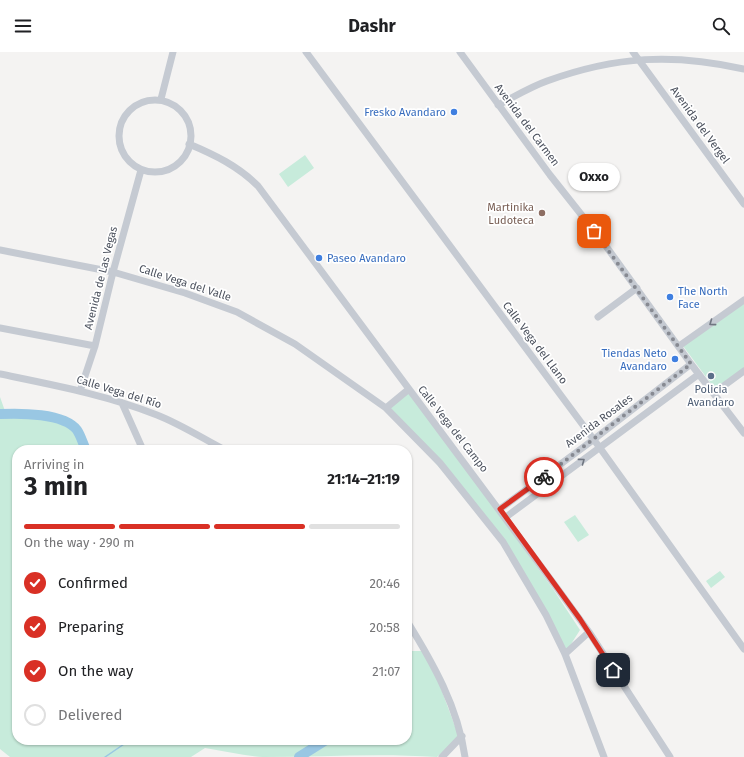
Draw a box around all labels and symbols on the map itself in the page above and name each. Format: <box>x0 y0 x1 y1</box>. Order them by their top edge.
street label: Avenida del Carmen <box>492 81 562 169</box>
street label: Avenida del Vergel <box>668 84 732 166</box>
place label: Fresko Avandaro <box>364 106 446 119</box>
marker: Fresko Avandaro <box>449 107 459 117</box>
callout: Oxxo <box>568 163 620 191</box>
place label: Martinika Ludoteca <box>487 201 534 227</box>
marker: Martinika Ludoteca <box>537 208 547 218</box>
pin <box>577 214 611 248</box>
street label: Avenida de Las Vegas <box>82 225 120 331</box>
place label: Paseo Avandaro <box>327 252 406 265</box>
marker: Paseo Avandaro <box>314 253 324 263</box>
street label: Calle Vega del Valle <box>137 262 233 304</box>
place label: The North Face <box>678 285 728 311</box>
marker: The North Face <box>665 292 675 302</box>
street label: Calle Vega del Llano <box>500 299 570 387</box>
one-way arrow <box>710 318 717 325</box>
place label: Tiendas Neto Avandaro <box>602 347 667 373</box>
marker: Tiendas Neto Avandaro <box>670 354 680 364</box>
marker: Policia Avandaro <box>706 371 716 381</box>
street label: Calle Vega del Río <box>75 373 163 411</box>
street label: Calle Vega del Campo <box>415 383 491 475</box>
place label: Policia Avandaro <box>688 383 734 409</box>
street label: Avenida Rosales <box>563 391 635 451</box>
courier <box>524 457 564 497</box>
one-way arrow <box>578 459 585 466</box>
pin <box>596 653 630 687</box>

